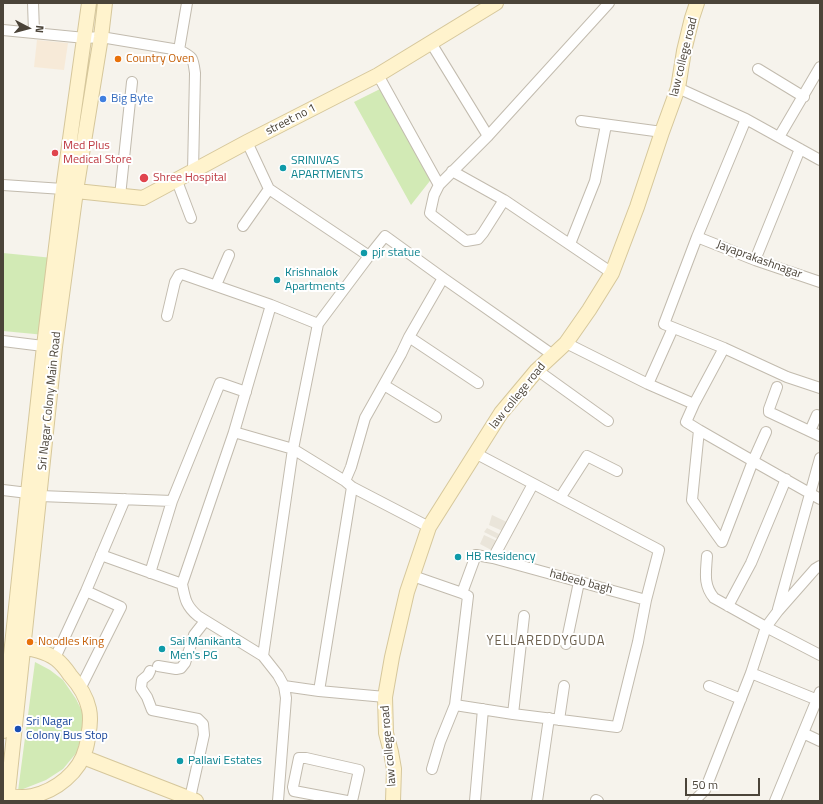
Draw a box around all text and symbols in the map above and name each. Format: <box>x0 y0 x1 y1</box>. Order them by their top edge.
north arrow <box>8 8 48 48</box>
street label: law college road <box>667 16 701 98</box>
text: N <box>32 25 48 34</box>
place label: Country Oven <box>126 52 194 66</box>
marker: Country Oven <box>113 54 123 64</box>
place label: Big Byte <box>111 92 153 106</box>
marker: Big Byte <box>98 94 108 104</box>
street label: street no 1 <box>263 101 319 139</box>
place label: Med Plus Medical Store <box>63 139 132 167</box>
marker: Med Plus Medical Store <box>50 148 60 158</box>
place label: SRINIVAS APARTMENTS <box>291 154 363 182</box>
marker: SRINIVAS APARTMENTS <box>278 163 288 173</box>
place label: Shree Hospital <box>153 171 227 185</box>
marker: Shree Hospital <box>138 172 150 184</box>
street label: Jayaprakashnagar <box>714 238 804 282</box>
place label: pjr statue <box>372 246 420 260</box>
marker: pjr statue <box>359 248 369 258</box>
place label: Krishnalok Apartments <box>285 266 345 294</box>
marker: Krishnalok Apartments <box>272 275 282 285</box>
street label: Sri Nagar Colony Main Road <box>36 331 64 471</box>
street label: law college road <box>487 360 549 432</box>
place label: HB Residency <box>466 550 536 564</box>
marker: HB Residency <box>453 552 463 562</box>
street label: habeeb bagh <box>548 567 614 597</box>
district label: YELLAREDDYGUDA <box>487 634 605 650</box>
place label: Noodles King <box>38 635 104 649</box>
place label: Sai Manikanta Men's PG <box>170 635 241 663</box>
marker: Noodles King <box>25 637 35 647</box>
marker: Sai Manikanta Men's PG <box>157 644 167 654</box>
street label: law college road <box>378 705 400 787</box>
place label: Sri Nagar Colony Bus Stop <box>26 715 108 743</box>
marker: Sri Nagar Colony Bus Stop <box>13 724 23 734</box>
place label: Pallavi Estates <box>188 754 262 768</box>
marker: Pallavi Estates <box>175 756 185 766</box>
scale bar <box>687 770 762 796</box>
text: 50 m <box>692 775 718 794</box>

